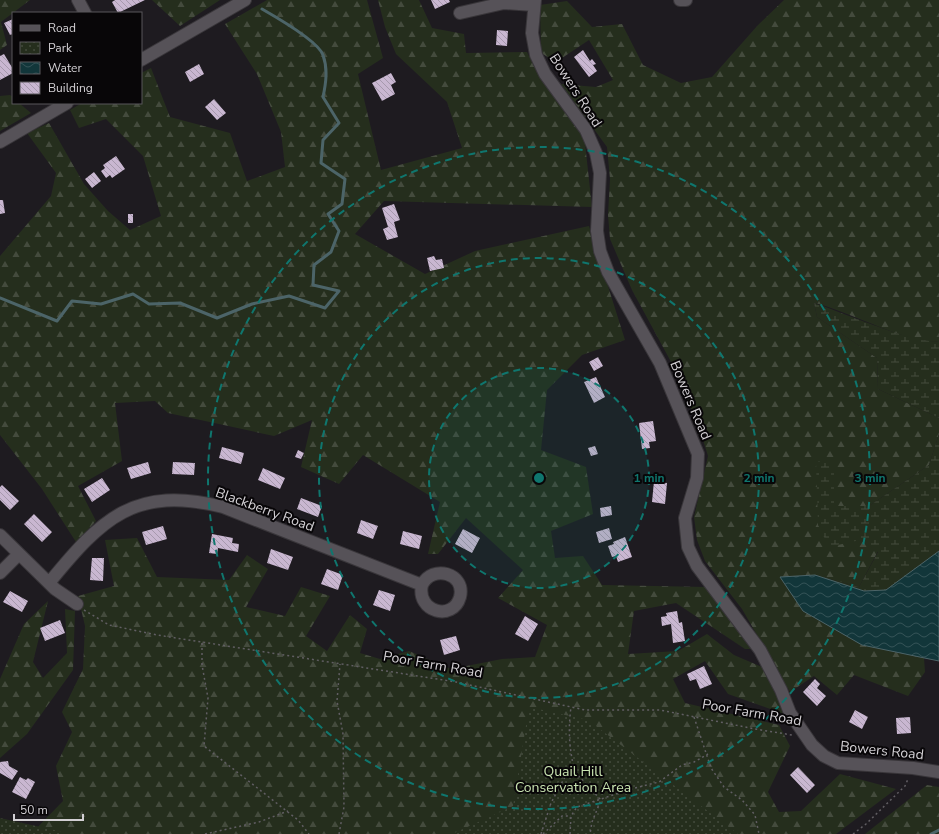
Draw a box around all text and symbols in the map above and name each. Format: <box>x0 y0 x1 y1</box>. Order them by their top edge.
legend <box>12 12 142 104</box>
text: Road <box>48 20 76 36</box>
text: Park <box>48 40 73 56</box>
street label: Bowers Road <box>545 50 606 131</box>
text: Water <box>48 60 82 76</box>
text: Building <box>48 80 93 96</box>
street label: Bowers Road <box>665 358 716 443</box>
text: 1 min <box>633 470 665 486</box>
text: 2 min <box>743 470 775 486</box>
text: 3 min <box>854 470 886 486</box>
centre of rings <box>532 471 546 485</box>
street label: Blackberry Road <box>213 483 317 536</box>
street label: Poor Farm Road <box>382 646 484 683</box>
street label: Poor Farm Road <box>701 694 803 731</box>
street label: Bowers Road <box>839 737 925 764</box>
park label: Quail Hill Conservation Area <box>515 762 631 797</box>
scale bar <box>14 796 83 822</box>
text: 50 m <box>20 802 48 818</box>

